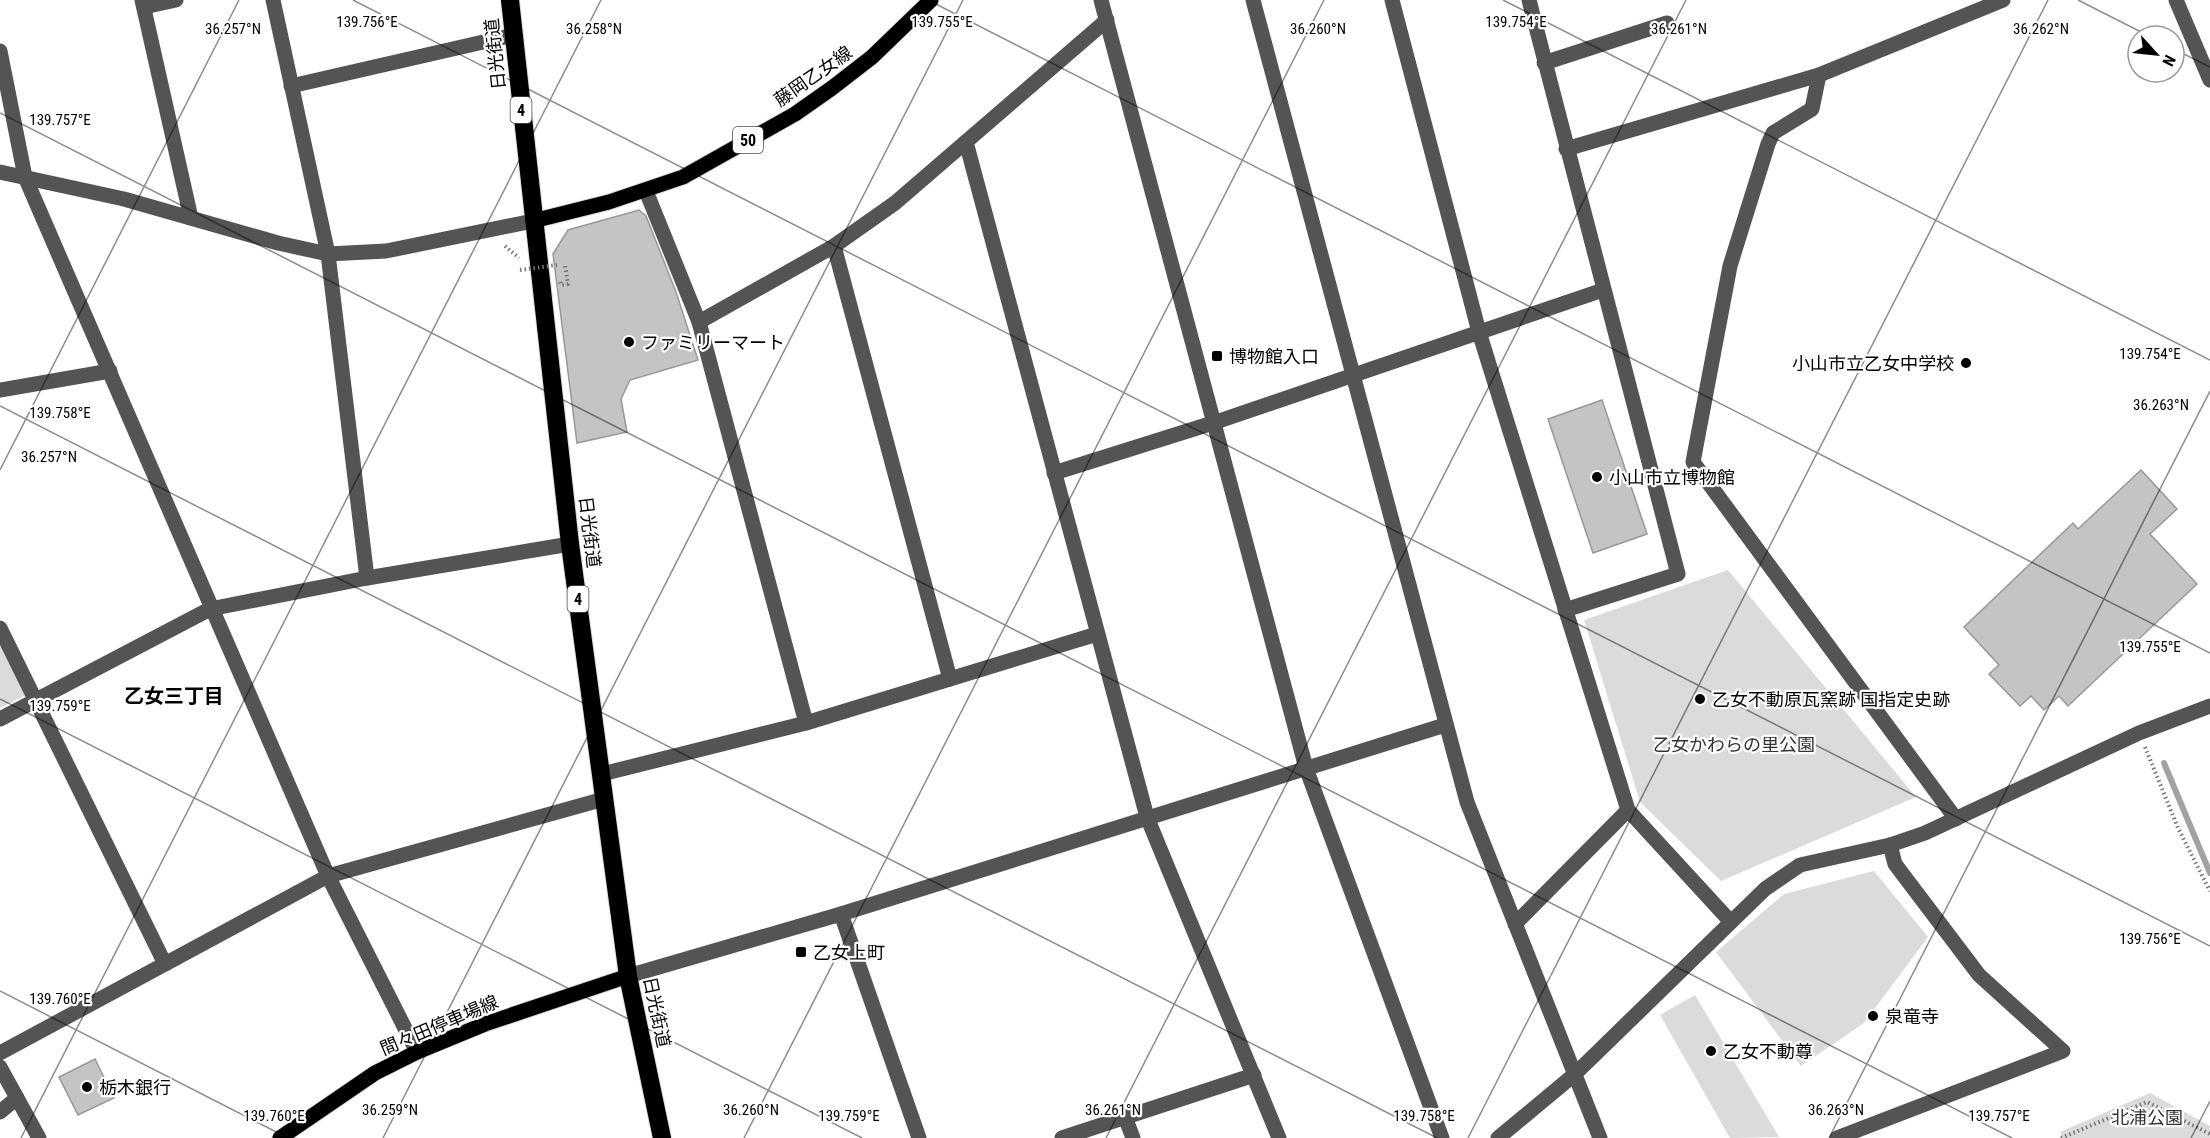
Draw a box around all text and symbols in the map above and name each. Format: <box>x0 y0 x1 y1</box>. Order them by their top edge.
text: 139.756°E <box>336 13 398 31</box>
text: 139.755°E <box>911 13 973 31</box>
text: 139.754°E <box>1485 13 1547 31</box>
street label: 日光街道 <box>481 17 509 91</box>
text: 36.257°N <box>205 20 261 38</box>
text: 36.258°N <box>566 20 622 38</box>
text: 36.260°N <box>1290 20 1346 38</box>
text: 36.261°N <box>1651 20 1707 38</box>
text: 36.262°N <box>2013 20 2069 38</box>
north arrow <box>2126 24 2186 84</box>
street label: 藤岡乙女線 <box>770 42 856 110</box>
text: N <box>2158 52 2180 69</box>
road number: 4 <box>510 97 532 123</box>
text: 139.757°E <box>29 111 91 129</box>
road number: 50 <box>733 127 763 153</box>
place label: ファミリーマート <box>641 332 785 353</box>
marker: ファミリーマート <box>622 335 636 349</box>
text: 139.754°E <box>2119 345 2181 363</box>
place label: 博物館入口 <box>1229 346 1319 367</box>
marker: 博物館入口 <box>1210 349 1224 363</box>
place label: 小山市立乙女中学校 <box>1792 353 1954 374</box>
marker: 小山市立乙女中学校 <box>1959 356 1973 370</box>
text: 36.263°N <box>2133 396 2189 414</box>
text: 139.758°E <box>29 404 91 422</box>
text: 36.257°N <box>21 448 77 466</box>
place label: 小山市立博物館 <box>1609 467 1735 488</box>
marker: 小山市立博物館 <box>1590 470 1604 484</box>
street label: 日光街道 <box>575 495 605 569</box>
road number: 4 <box>568 586 588 612</box>
text: 139.755°E <box>2119 638 2181 656</box>
district label: 乙女三丁目 <box>124 684 224 708</box>
place label: 乙女不動原瓦窯跡 国指定史跡 <box>1712 689 1950 710</box>
marker: 乙女不動原瓦窯跡 国指定史跡 <box>1693 692 1707 706</box>
text: 139.759°E <box>29 697 91 715</box>
park label: 乙女かわらの里公園 <box>1653 734 1815 755</box>
text: 139.756°E <box>2119 930 2181 948</box>
place label: 乙女上町 <box>813 942 885 963</box>
marker: 乙女上町 <box>794 945 808 959</box>
street label: 日光街道 <box>639 975 675 1049</box>
text: 139.760°E <box>29 990 91 1008</box>
street label: 間々田停車場線 <box>377 991 501 1059</box>
place label: 泉竜寺 <box>1885 1006 1939 1027</box>
marker: 泉竜寺 <box>1866 1009 1880 1023</box>
place label: 乙女不動尊 <box>1723 1041 1813 1062</box>
marker: 乙女不動尊 <box>1704 1044 1718 1058</box>
place label: 栃木銀行 <box>99 1077 171 1098</box>
marker: 栃木銀行 <box>80 1080 94 1094</box>
text: 36.259°N <box>362 1101 418 1119</box>
text: 36.260°N <box>723 1101 779 1119</box>
text: 36.261°N <box>1085 1101 1141 1119</box>
text: 36.263°N <box>1808 1101 1864 1119</box>
text: 139.760°E <box>243 1107 305 1125</box>
text: 139.759°E <box>818 1107 880 1125</box>
text: 139.758°E <box>1393 1107 1455 1125</box>
text: 139.757°E <box>1968 1107 2030 1125</box>
park label: 北浦公園 <box>2111 1107 2183 1128</box>

